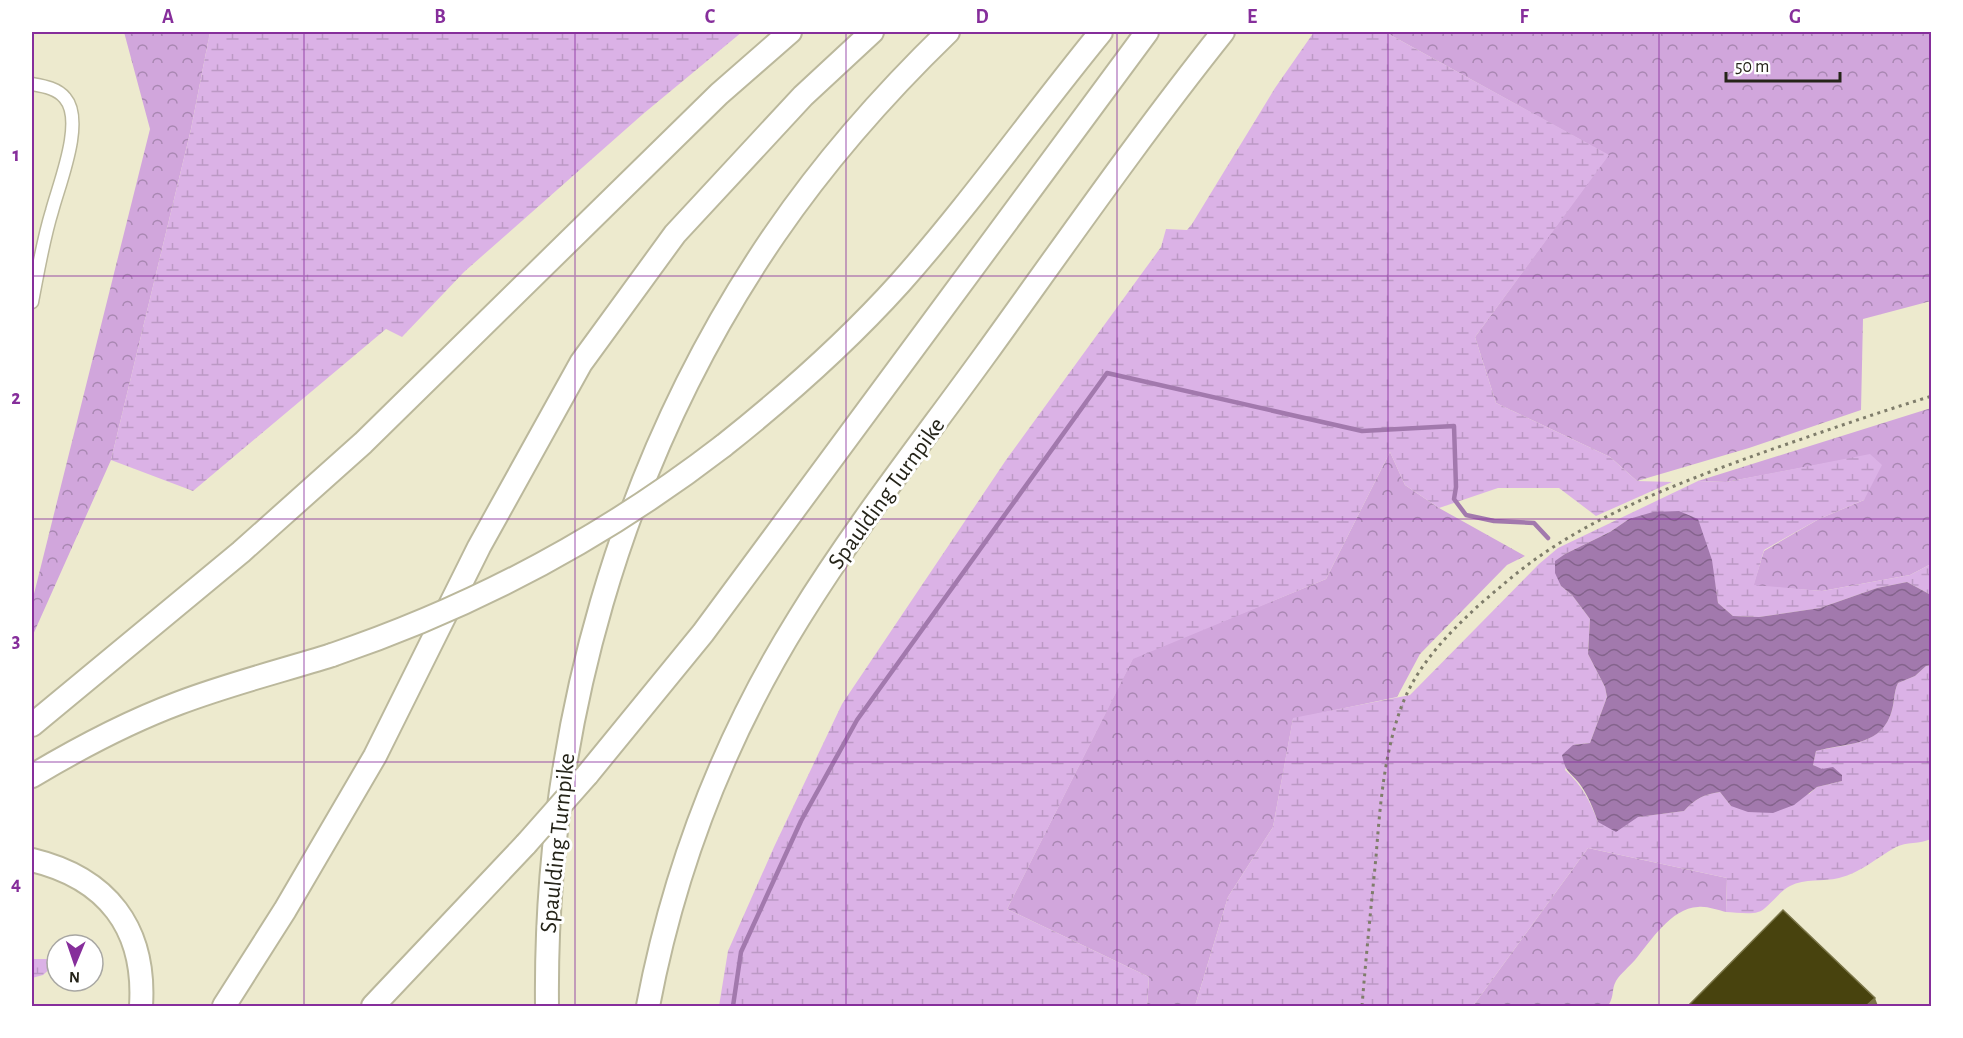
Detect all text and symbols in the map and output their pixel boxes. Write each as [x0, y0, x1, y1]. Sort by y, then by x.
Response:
text: A [162, 7, 174, 27]
text: B [434, 7, 446, 27]
text: C [705, 7, 716, 27]
text: D [975, 7, 989, 27]
text: E [1247, 7, 1257, 27]
text: F [1519, 7, 1529, 27]
text: G [1789, 7, 1801, 27]
scale bar [1726, 45, 1840, 83]
text: 50 m [1735, 58, 1769, 76]
text: 1 [12, 145, 20, 165]
text: 2 [11, 388, 21, 408]
street label: Spaulding Turnpike [824, 413, 950, 574]
text: 3 [12, 631, 20, 651]
street label: Spaulding Turnpike [537, 752, 579, 934]
text: 4 [11, 874, 21, 894]
north arrow [45, 933, 105, 993]
text: N [69, 969, 80, 985]

